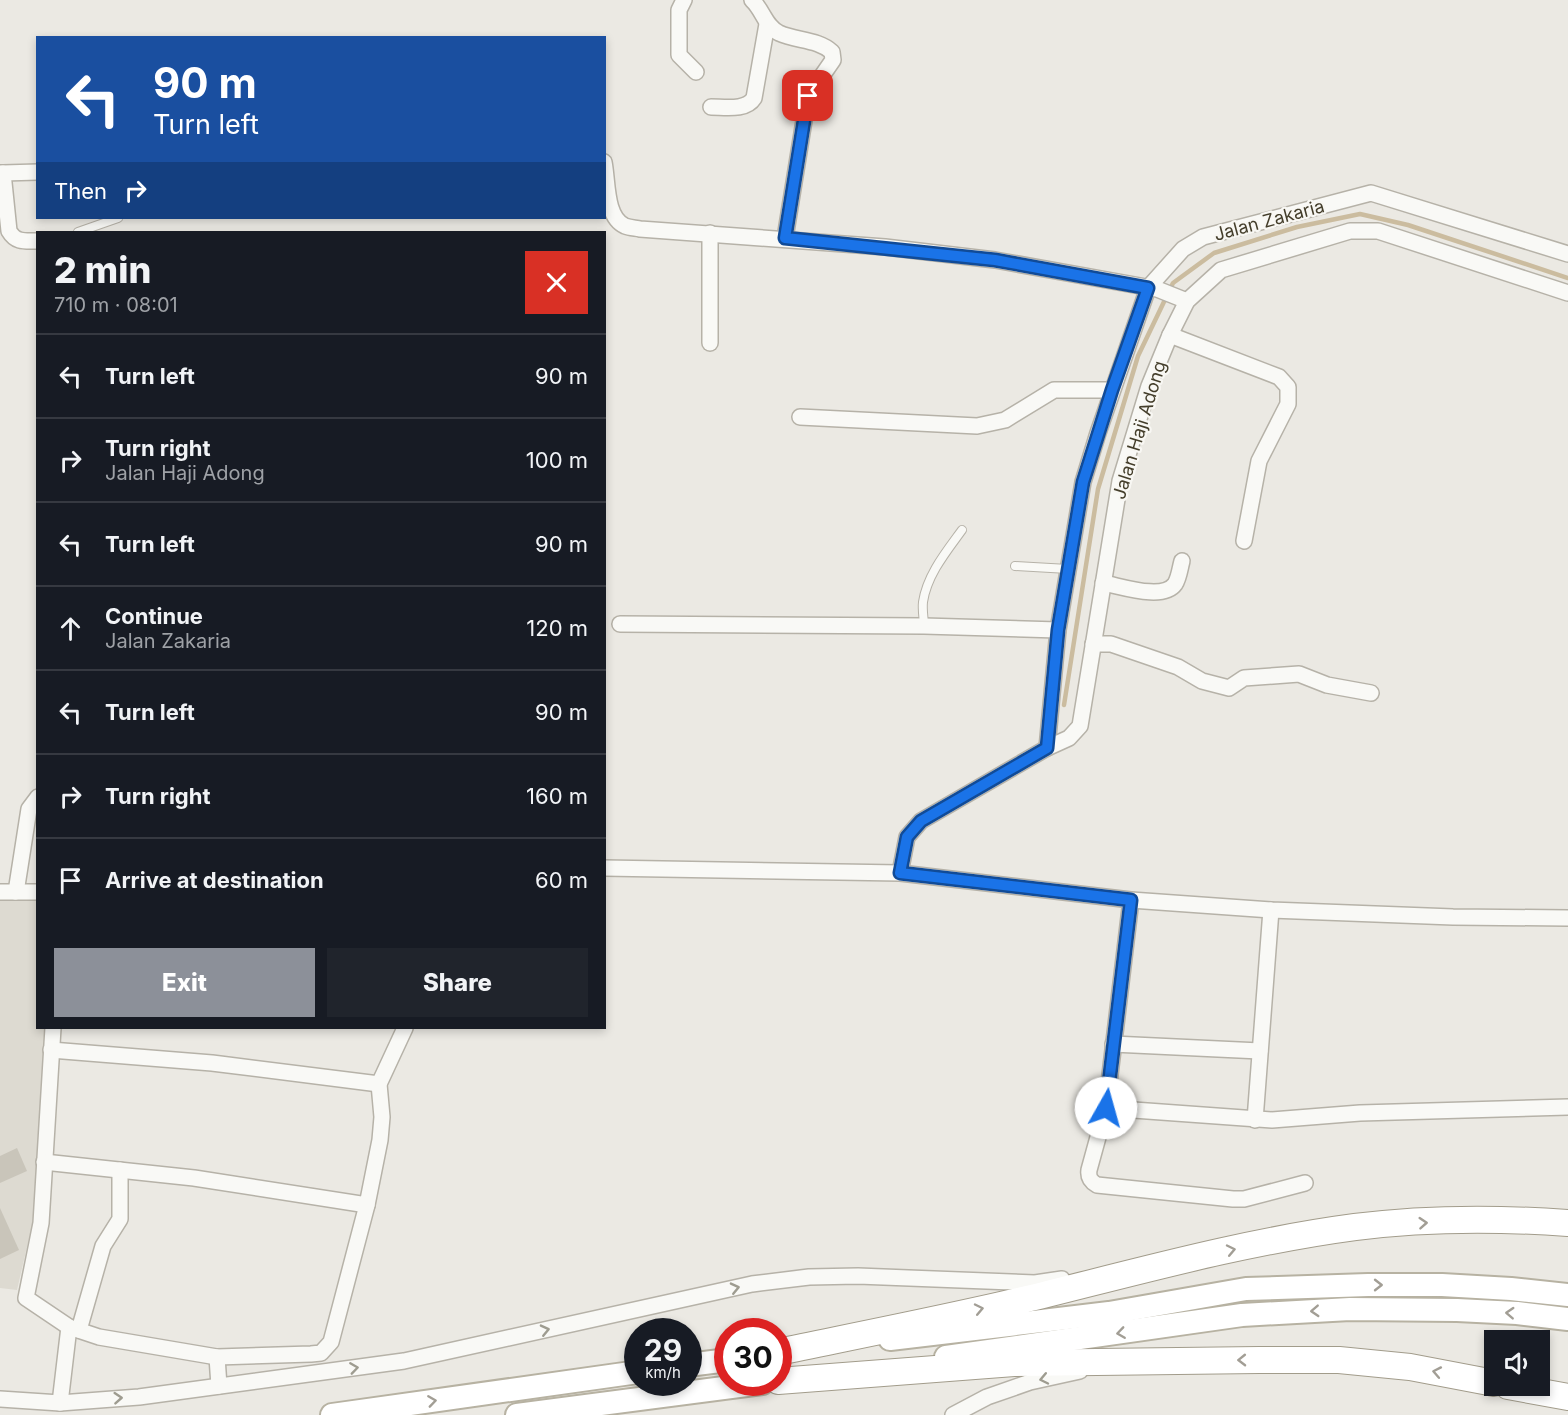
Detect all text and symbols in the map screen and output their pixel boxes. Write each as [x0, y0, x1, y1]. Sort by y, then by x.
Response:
text: 90 m [153, 57, 257, 108]
icon: left [54, 60, 132, 138]
pin [782, 70, 833, 121]
icon: arrive [791, 79, 824, 112]
text: Turn left [153, 108, 259, 141]
icon: right [119, 174, 152, 207]
text: Then [54, 178, 107, 204]
street label: Jalan Zakaria [1211, 195, 1327, 245]
text: 2 min [54, 248, 151, 292]
button: close [525, 251, 588, 314]
text: 710 m · 08:01 [54, 293, 178, 317]
street label: Jalan Haji Adong [1108, 358, 1170, 502]
icon: left [54, 360, 87, 393]
text: Turn left [105, 363, 195, 389]
text: 90 m [535, 363, 588, 389]
text: Turn right [105, 435, 211, 461]
icon: right [54, 444, 87, 477]
text: 100 m [526, 447, 588, 473]
text: Jalan Haji Adong [105, 461, 265, 485]
icon: left [54, 528, 87, 561]
text: Turn left [105, 531, 195, 557]
text: 90 m [535, 531, 588, 557]
text: Continue [105, 603, 203, 629]
icon: ahead [54, 612, 87, 645]
text: 120 m [526, 615, 588, 641]
text: Jalan Zakaria [105, 629, 231, 653]
icon: left [54, 696, 87, 729]
text: Turn left [105, 699, 195, 725]
text: 90 m [535, 699, 588, 725]
icon: right [54, 780, 87, 813]
text: Turn right [105, 783, 211, 809]
text: 160 m [526, 783, 588, 809]
icon: arrive [54, 864, 87, 897]
text: Arrive at destination [105, 867, 324, 893]
text: 60 m [535, 867, 588, 893]
button: Exit [54, 948, 315, 1017]
button: Share [327, 948, 588, 1017]
position arrow [1074, 1076, 1138, 1140]
one-way arrow [1419, 1216, 1428, 1229]
one-way arrow [1225, 1244, 1235, 1257]
one-way arrow [1374, 1279, 1383, 1291]
one-way arrow [730, 1282, 740, 1295]
one-way arrow [974, 1303, 984, 1316]
one-way arrow [1310, 1305, 1319, 1318]
one-way arrow [1505, 1306, 1514, 1319]
speed limit sign: 30 [714, 1318, 792, 1396]
one-way arrow [539, 1324, 549, 1337]
one-way arrow [1117, 1326, 1126, 1338]
map controls [1484, 1330, 1550, 1396]
button: sound [1484, 1330, 1550, 1396]
text: 29 [644, 1332, 682, 1368]
one-way arrow [1238, 1354, 1247, 1366]
one-way arrow [349, 1362, 358, 1374]
text: km/h [645, 1363, 681, 1382]
one-way arrow [1432, 1366, 1442, 1379]
one-way arrow [1039, 1372, 1049, 1385]
one-way arrow [114, 1392, 123, 1405]
one-way arrow [427, 1396, 437, 1408]

